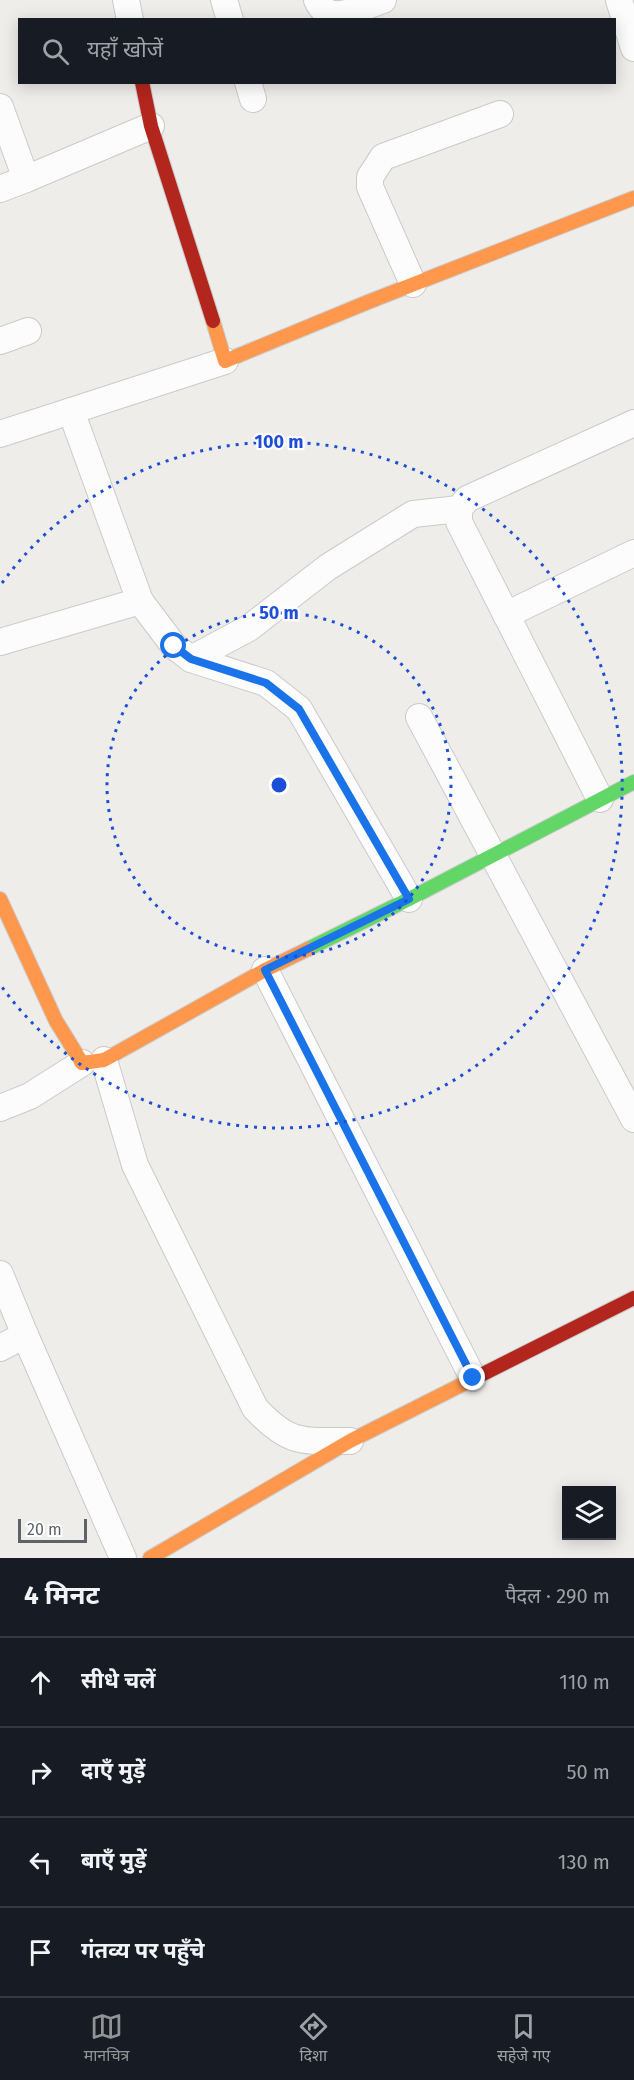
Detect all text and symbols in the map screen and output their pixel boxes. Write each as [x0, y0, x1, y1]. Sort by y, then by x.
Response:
search box [18, 18, 616, 84]
icon: search [39, 35, 72, 68]
text: यहाँ खोजें [87, 36, 163, 63]
text: 100 m [255, 431, 303, 453]
text: 50 m [259, 602, 299, 624]
route start [160, 632, 186, 658]
centre of rings [269, 775, 289, 795]
route end [459, 1364, 485, 1390]
map controls [562, 1486, 616, 1540]
button: layers [562, 1486, 616, 1540]
scale bar [18, 1516, 87, 1544]
text: 20 m [27, 1520, 62, 1539]
text: 4 मिनट [24, 1580, 99, 1611]
text: पैदल · 290 m [505, 1584, 610, 1608]
icon: ahead [24, 1666, 57, 1699]
text: सीधे चलें [81, 1667, 156, 1694]
text: 110 m [559, 1670, 610, 1694]
icon: right [24, 1756, 57, 1789]
text: दाएँ मुड़ें [81, 1757, 145, 1784]
text: 50 m [566, 1760, 610, 1784]
icon: left [24, 1846, 57, 1879]
text: बाएँ मुड़ें [81, 1847, 147, 1874]
text: 130 m [558, 1850, 610, 1874]
icon: arrive [24, 1936, 57, 1969]
text: गंतव्य पर पहुँचे [81, 1937, 205, 1964]
tab: मानचित्र [84, 2010, 129, 2068]
tab: दिशा [297, 2010, 330, 2068]
tab: सहेजे गए [497, 2010, 550, 2068]

